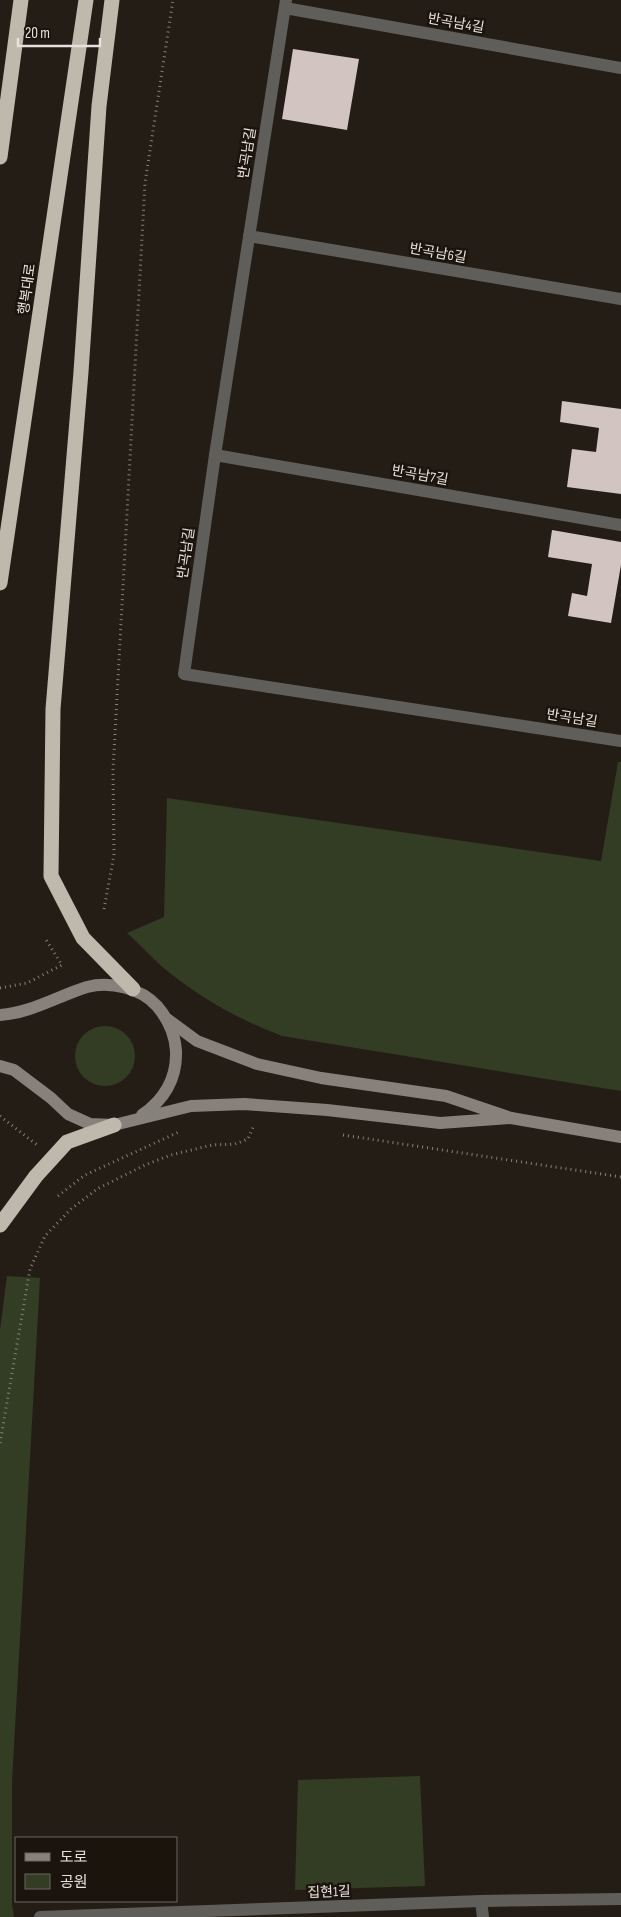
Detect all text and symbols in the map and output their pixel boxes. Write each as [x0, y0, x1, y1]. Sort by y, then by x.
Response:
street label: 반곡남4길 [426, 10, 486, 36]
scale bar [18, 15, 100, 47]
text: 20 m [25, 24, 50, 43]
street label: 반곡남길 [235, 126, 259, 180]
street label: 반곡남6길 [408, 240, 468, 266]
street label: 행복대로 [15, 262, 39, 316]
street label: 반곡남7길 [390, 462, 450, 488]
street label: 반곡남길 [174, 526, 198, 580]
street label: 반곡남길 [545, 706, 599, 730]
legend [15, 1837, 178, 1902]
text: 도로 [60, 1848, 88, 1867]
text: 공원 [60, 1873, 88, 1892]
street label: 집현1길 [307, 1883, 351, 1901]

